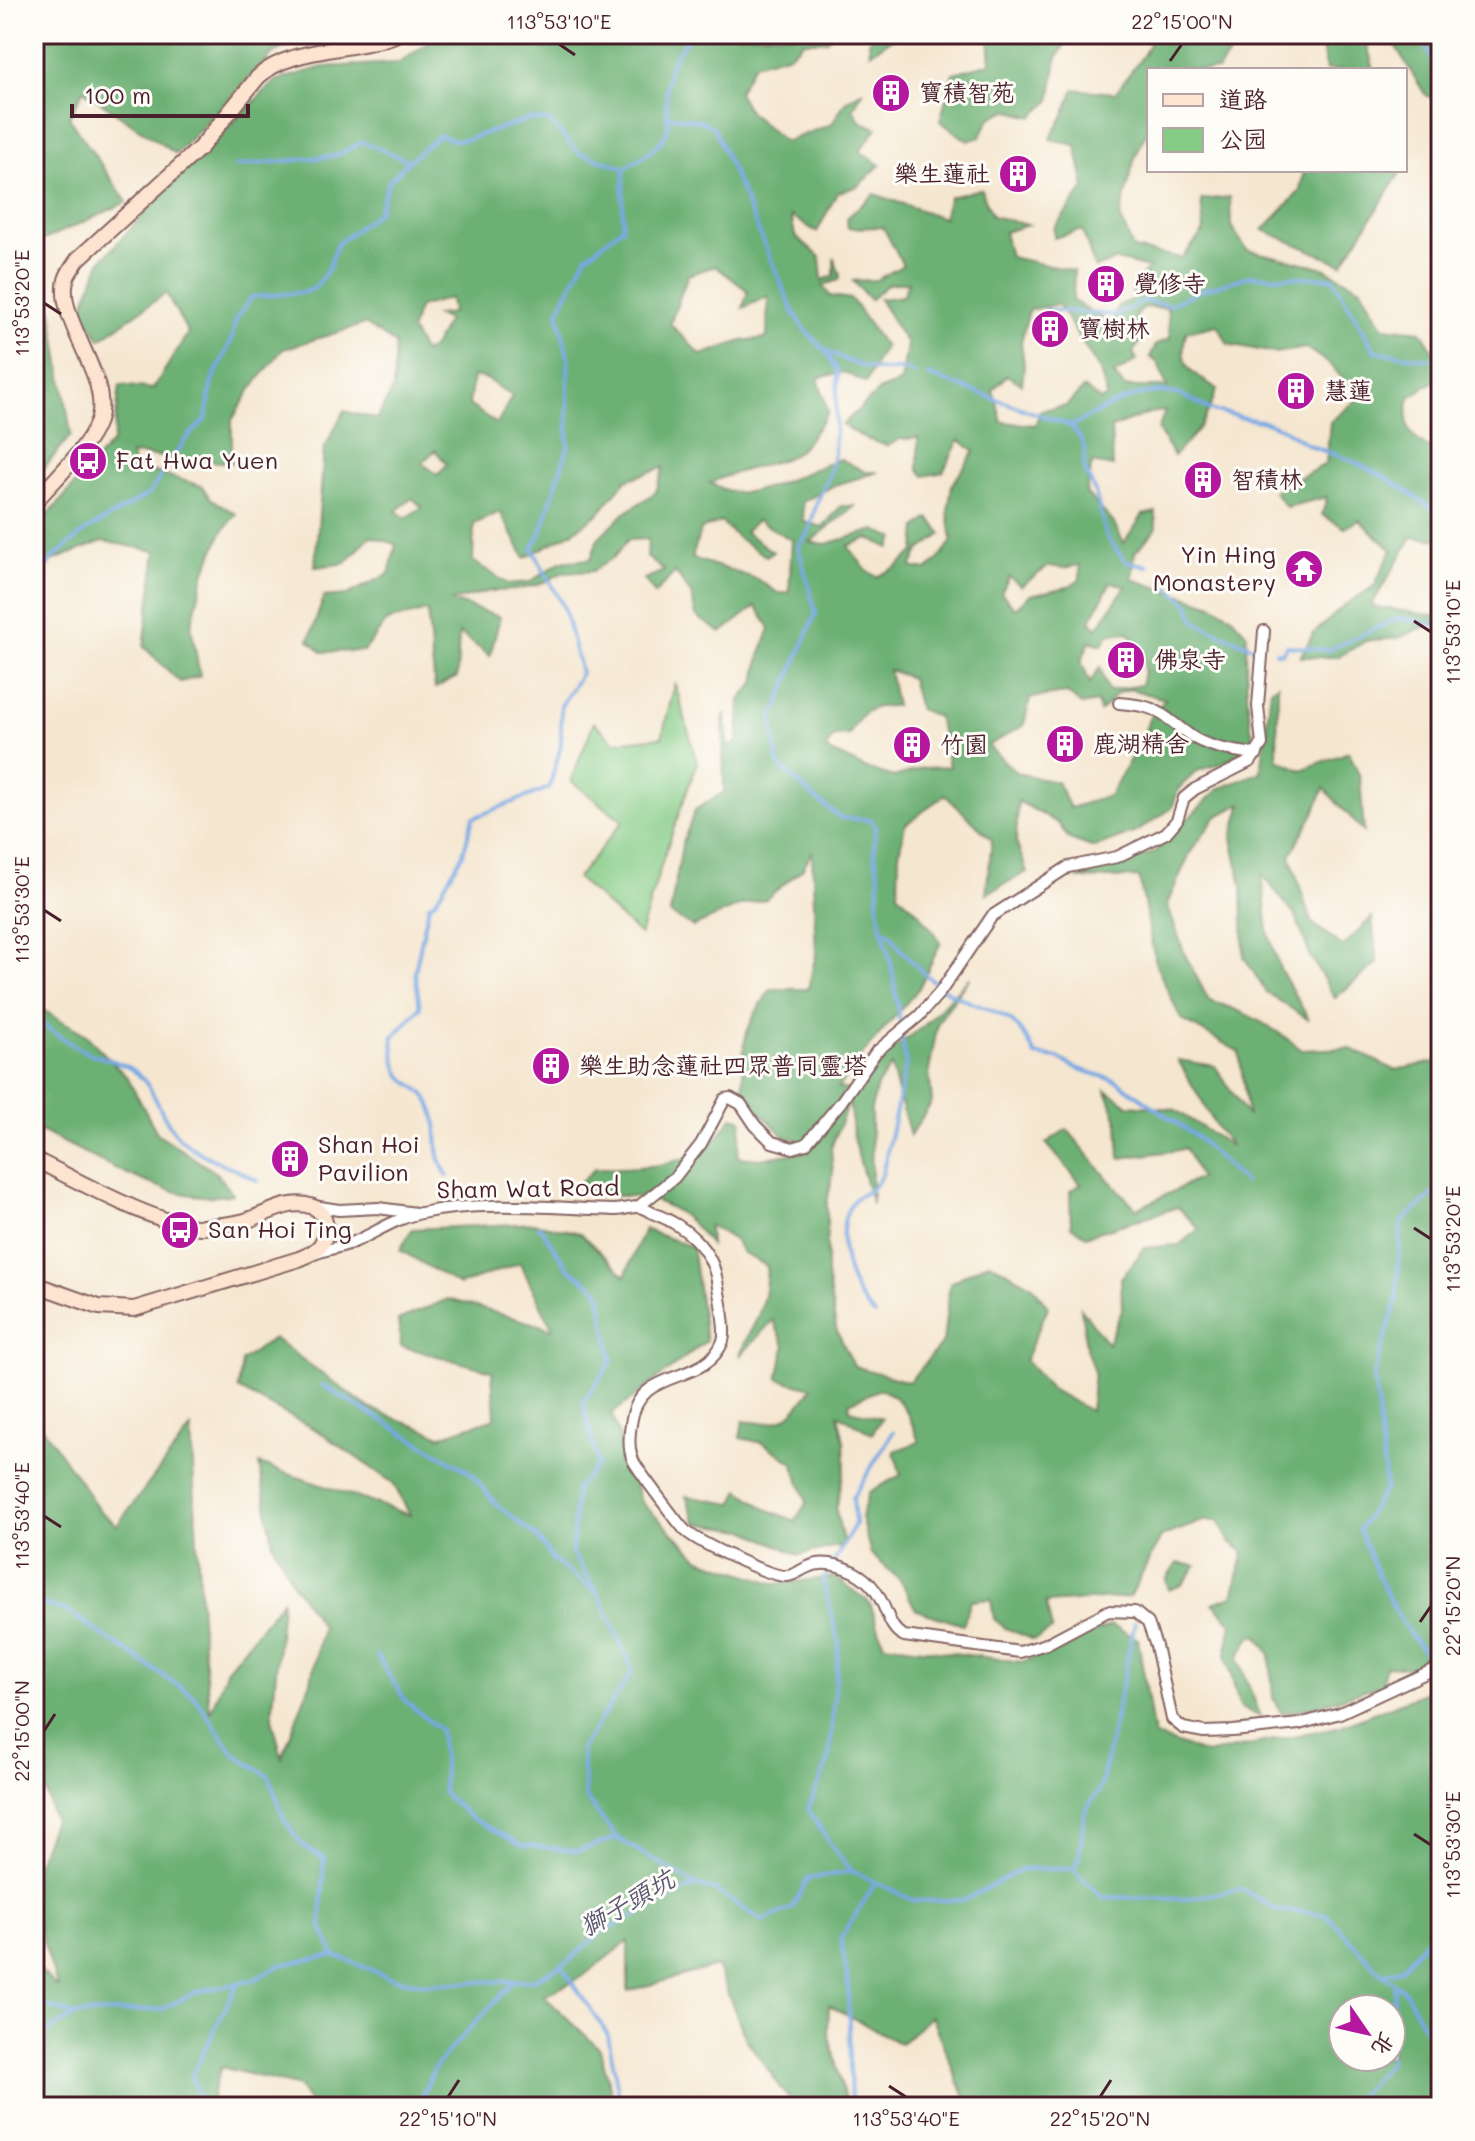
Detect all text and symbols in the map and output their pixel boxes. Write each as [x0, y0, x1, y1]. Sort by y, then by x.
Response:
text: 113°53'10"E [507, 8, 611, 34]
text: 22°15'00"N [1131, 8, 1233, 34]
scale bar [72, 68, 248, 118]
legend [1147, 68, 1407, 172]
building icon: 寶積智苑 [870, 72, 912, 114]
place label: 寶積智苑 [919, 76, 1015, 107]
text: 100 m [84, 79, 151, 110]
text: 道路 [1219, 83, 1267, 114]
text: 公园 [1219, 123, 1267, 154]
building icon: 樂生蓮社 [997, 153, 1039, 195]
place label: 樂生蓮社 [894, 157, 990, 188]
text: 113°53'20"E [8, 249, 34, 357]
building icon: 覺修寺 [1085, 263, 1127, 305]
place label: 覺修寺 [1134, 267, 1206, 298]
building icon: 寶樹林 [1029, 308, 1071, 350]
place label: 寶樹林 [1078, 312, 1150, 343]
building icon: 慧蓮 [1275, 370, 1317, 412]
place label: 慧蓮 [1324, 374, 1372, 405]
bus stop icon: Fat Hwa Yuen [67, 440, 109, 482]
place label: Fat Hwa Yuen [116, 444, 278, 475]
building icon: 智積林 [1182, 459, 1224, 501]
place label: 智積林 [1231, 463, 1303, 494]
place label: Yin Hing Monastery [1153, 538, 1276, 597]
temple icon: Yin Hing Monastery [1283, 548, 1325, 590]
text: 113°53'10"E [1439, 580, 1465, 684]
building icon: 佛泉寺 [1105, 639, 1147, 681]
place label: 佛泉寺 [1154, 643, 1226, 674]
building icon: 鹿湖精舍 [1044, 723, 1086, 765]
building icon: 竹園 [891, 724, 933, 766]
place label: 鹿湖精舍 [1093, 727, 1189, 758]
place label: 竹園 [940, 728, 988, 759]
text: 113°53'30"E [8, 856, 34, 964]
building icon: 樂生助念蓮社四眾普同靈塔 [530, 1045, 572, 1087]
place label: 樂生助念蓮社四眾普同靈塔 [579, 1049, 867, 1080]
place label: Shan Hoi Pavilion [318, 1128, 420, 1187]
building icon: Shan Hoi Pavilion [269, 1138, 311, 1180]
street label: Sham Wat Road [436, 1170, 620, 1205]
text: 113°53'20"E [1439, 1185, 1465, 1293]
bus stop icon: San Hoi Ting [159, 1209, 201, 1251]
place label: San Hoi Ting [208, 1213, 352, 1244]
text: 113°53'40"E [8, 1462, 34, 1570]
text: 22°15'20"N [1439, 1556, 1465, 1656]
text: 22°15'00"N [8, 1680, 34, 1782]
text: 113°53'30"E [1439, 1791, 1465, 1899]
water label: 獅子頭坑 [573, 1860, 683, 1943]
north arrow [1327, 1993, 1407, 2073]
text: 北 [1366, 2027, 1402, 2062]
text: 22°15'10"N [399, 2105, 497, 2131]
text: 113°53'40"E [852, 2105, 960, 2131]
text: 22°15'20"N [1050, 2105, 1150, 2131]

